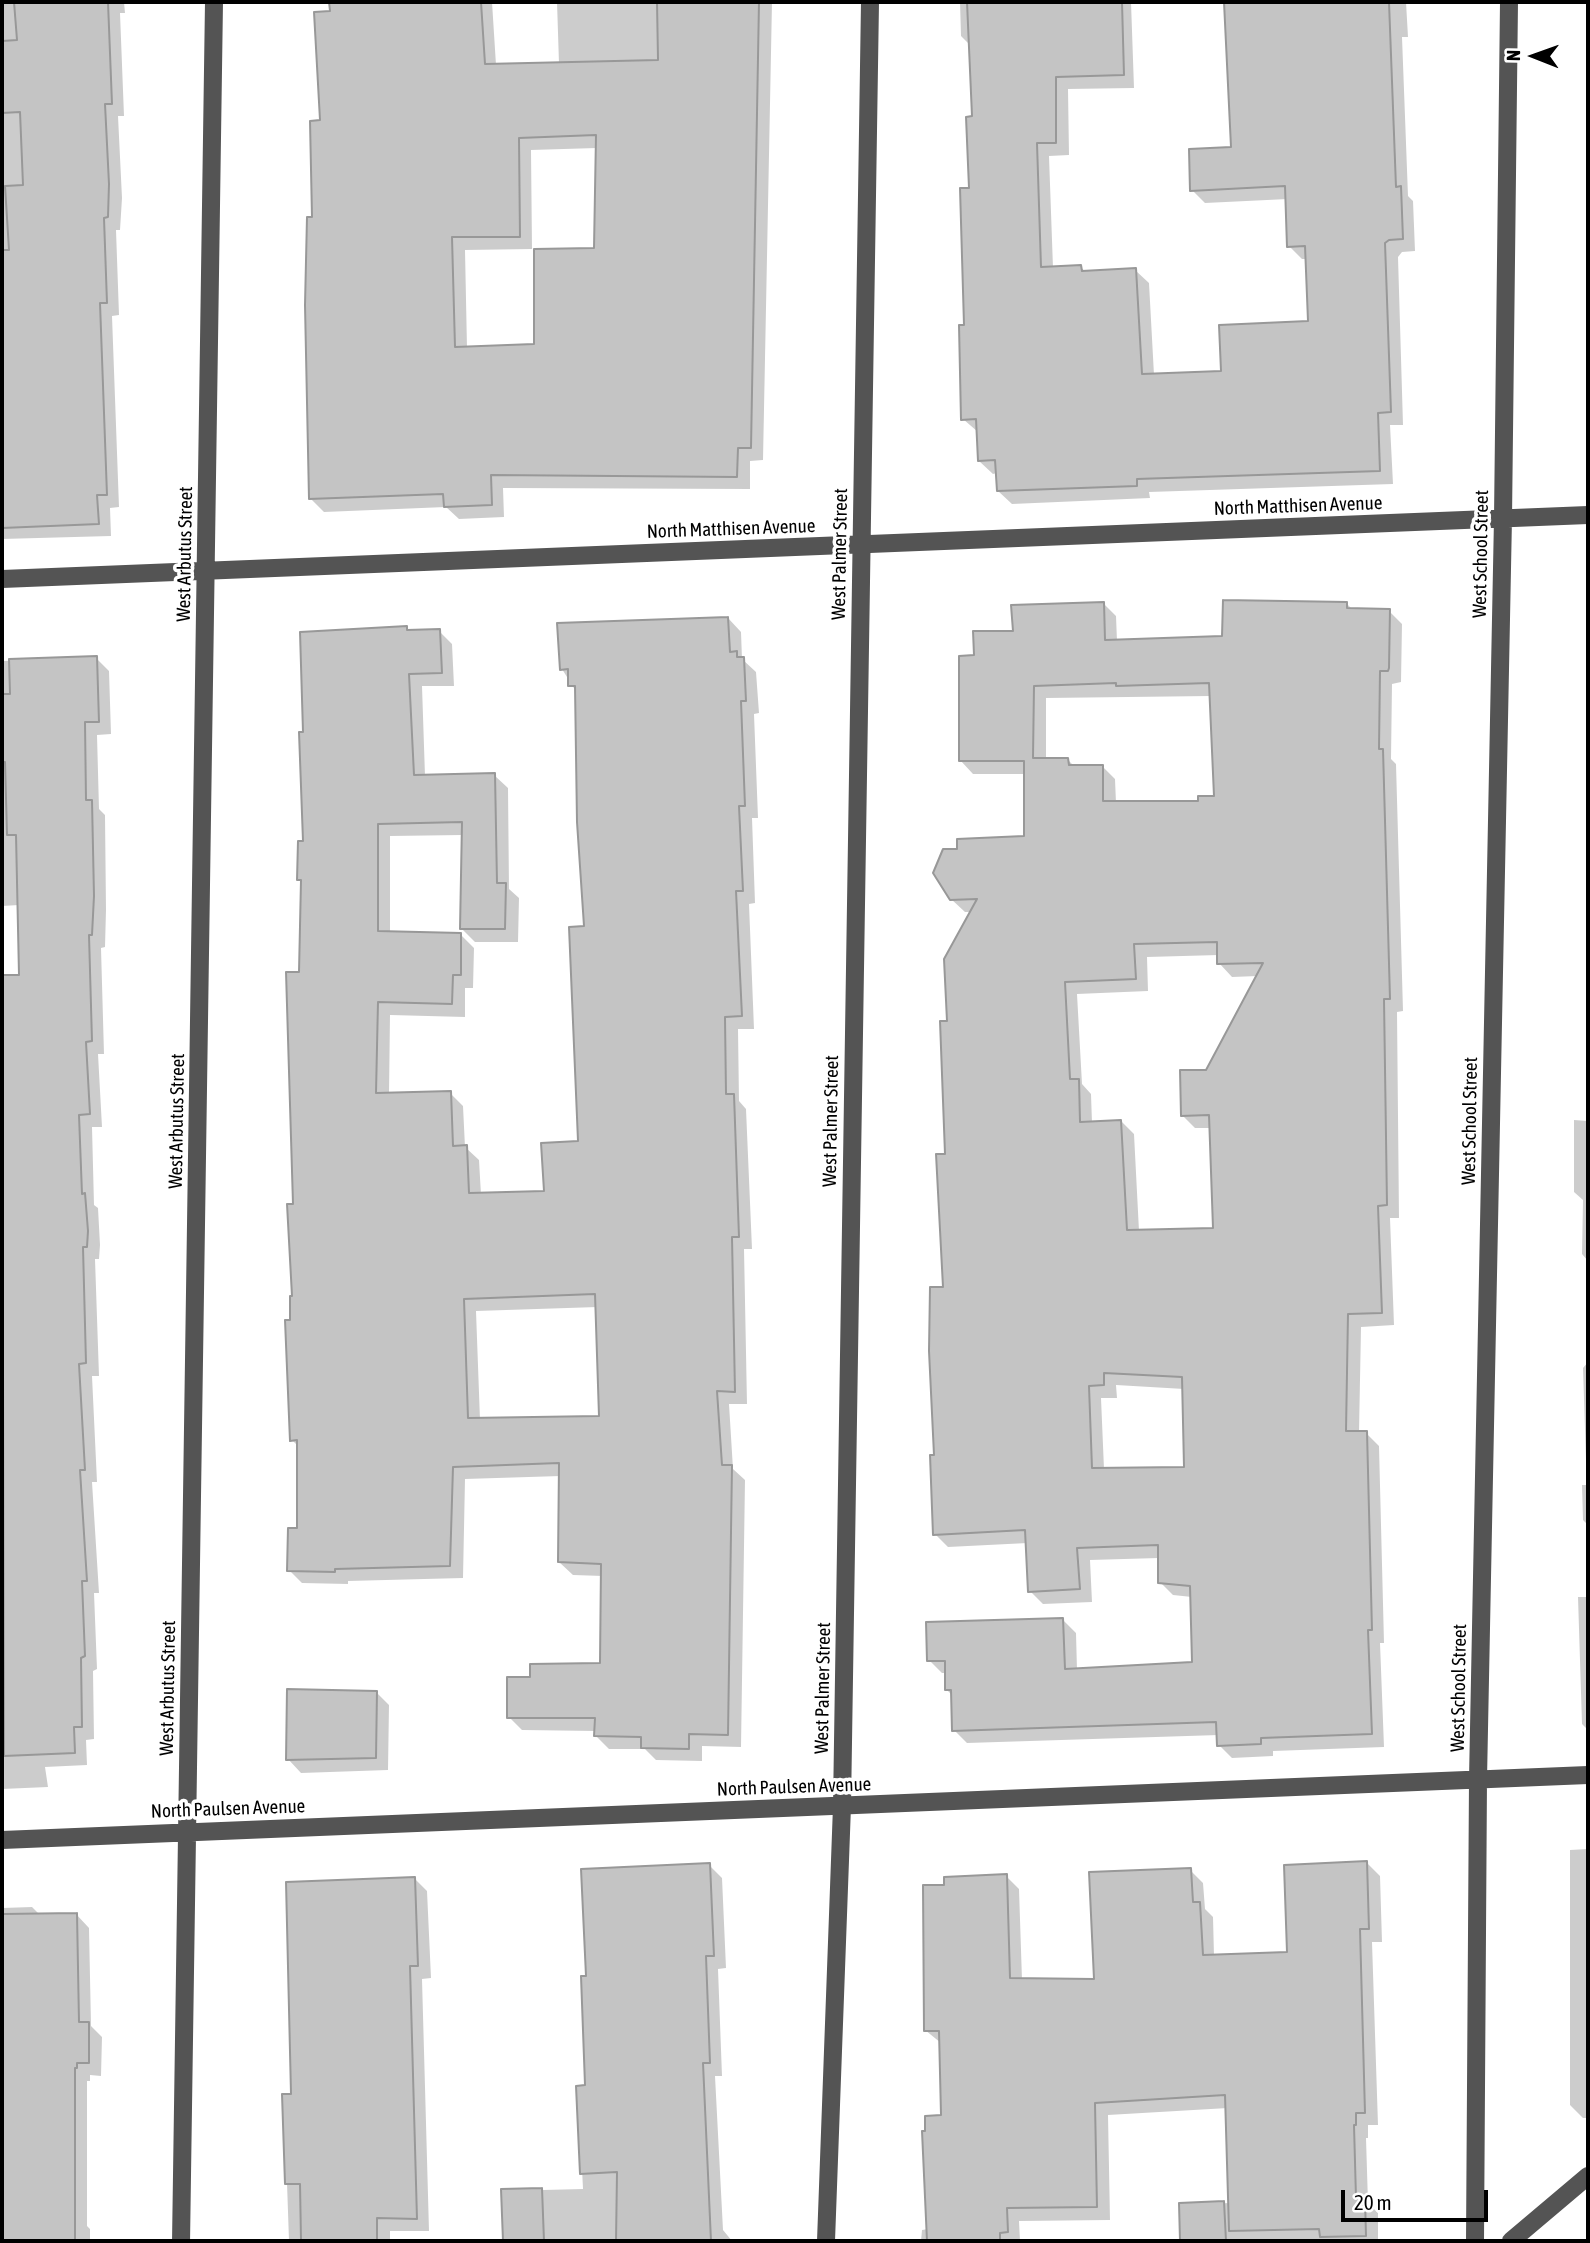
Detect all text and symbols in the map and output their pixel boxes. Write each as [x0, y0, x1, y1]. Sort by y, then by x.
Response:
north arrow [1499, 21, 1569, 91]
text: N [1502, 50, 1524, 61]
street label: West Arbutus Street [172, 486, 198, 622]
street label: West Palmer Street [827, 488, 853, 620]
street label: West School Street [1468, 490, 1494, 618]
street label: North Matthisen Avenue [1213, 492, 1383, 520]
street label: North Matthisen Avenue [646, 515, 816, 543]
street label: West Arbutus Street [164, 1053, 190, 1189]
street label: West Palmer Street [818, 1055, 844, 1187]
street label: West School Street [1457, 1057, 1483, 1185]
street label: West Arbutus Street [155, 1620, 181, 1756]
street label: West Palmer Street [810, 1622, 836, 1754]
street label: West School Street [1446, 1624, 1472, 1752]
street label: North Paulsen Avenue [716, 1773, 872, 1801]
street label: North Paulsen Avenue [150, 1795, 306, 1823]
scale bar [1345, 2176, 1492, 2220]
text: 20 m [1354, 2190, 1392, 2214]

